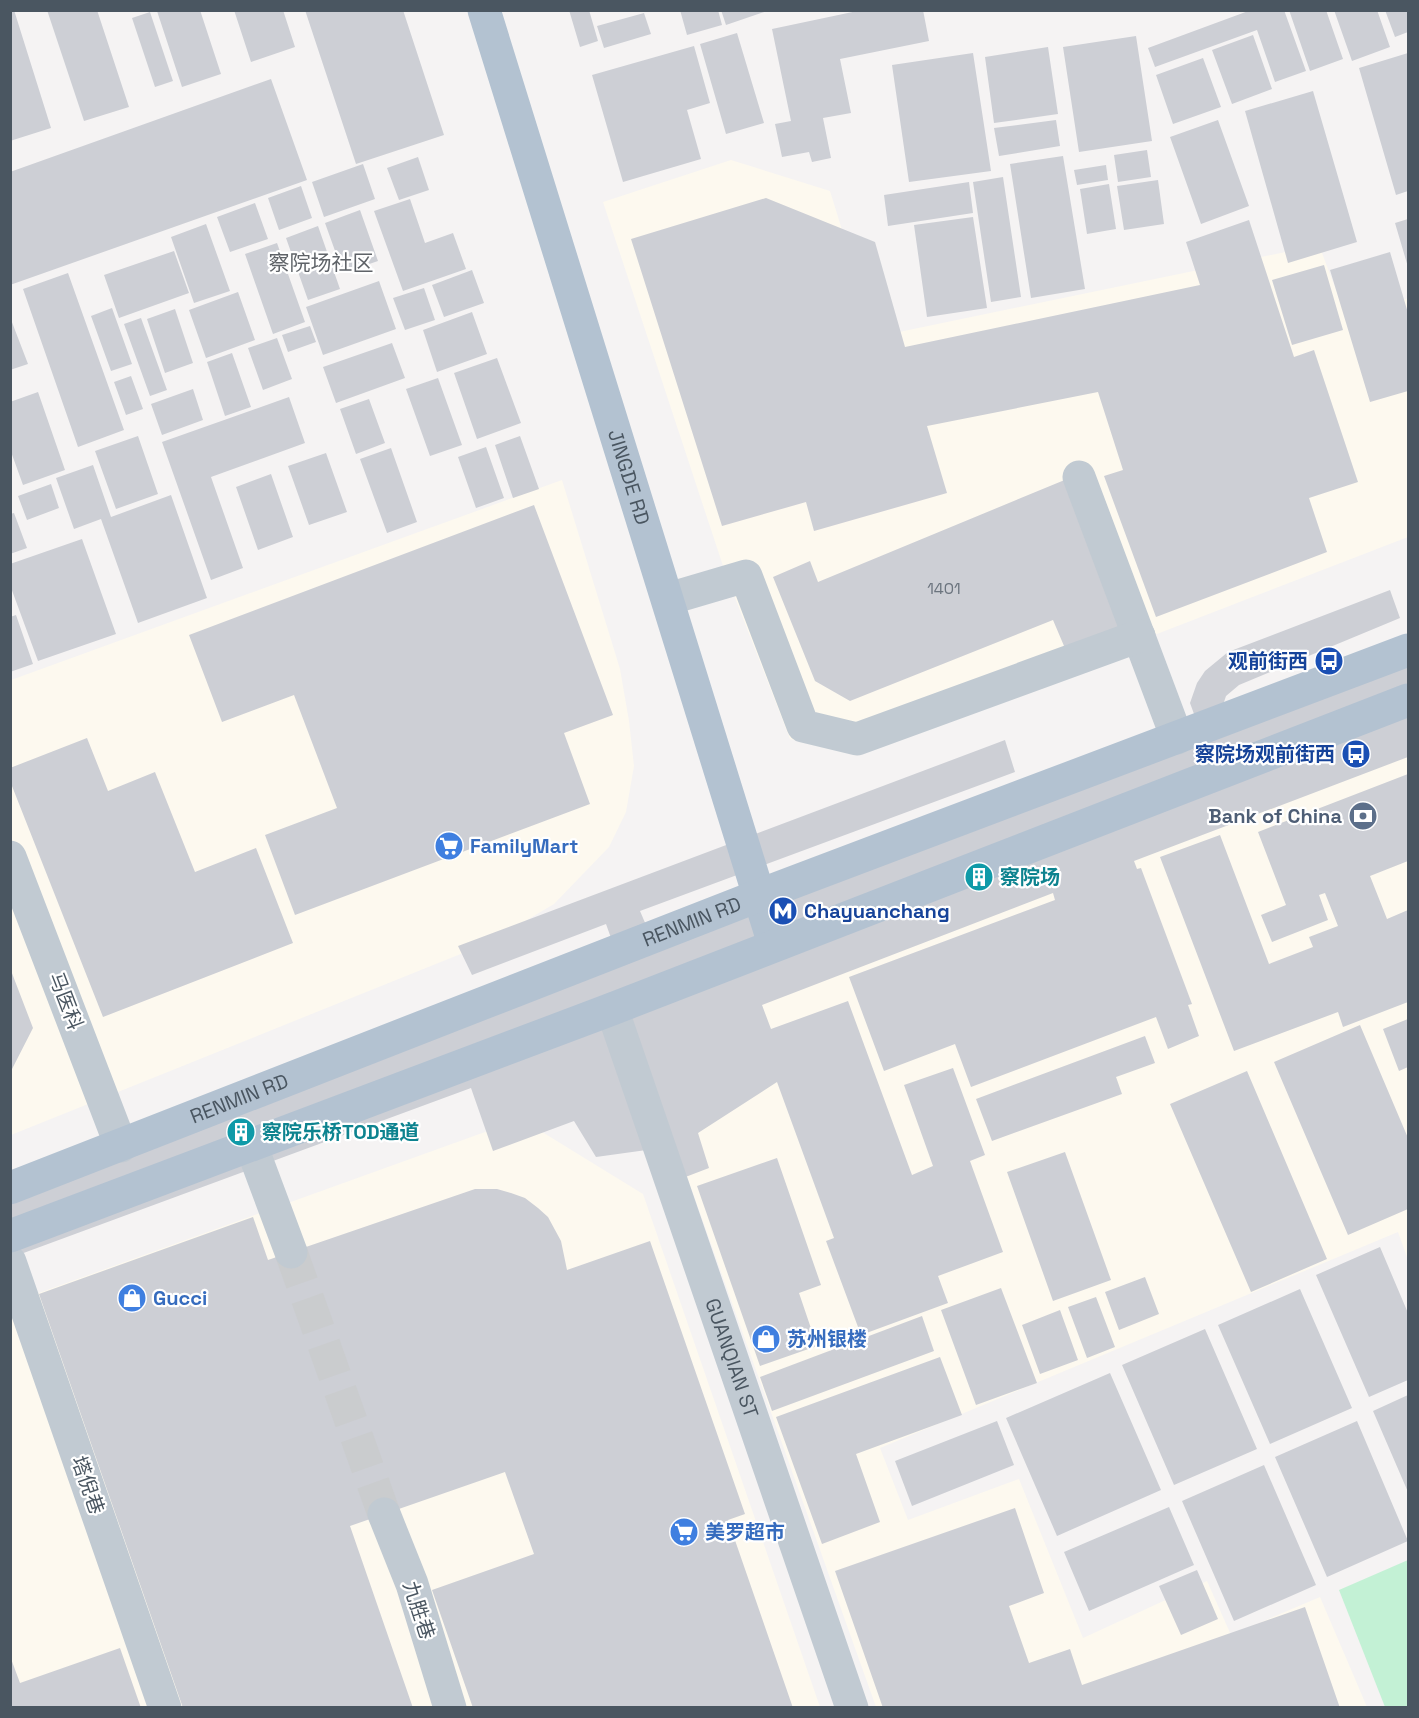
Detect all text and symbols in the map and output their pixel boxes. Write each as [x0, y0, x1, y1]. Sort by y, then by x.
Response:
district label: 察院场社区 [269, 249, 374, 276]
street label: JINGDE RD [602, 426, 656, 528]
house number: 1401 [927, 578, 961, 599]
bus stop icon: 观前街西 [1313, 645, 1345, 677]
place label: 观前街西 [1228, 648, 1308, 674]
bus stop icon: 察院场观前街西 [1340, 738, 1372, 770]
place label: 察院场观前街西 [1195, 741, 1335, 767]
bank icon: Bank of China [1347, 800, 1379, 832]
place label: Bank of China [1208, 803, 1342, 829]
supermarket icon: FamilyMart [433, 830, 465, 862]
place label: FamilyMart [470, 833, 578, 859]
building icon: 察院场 [963, 861, 995, 893]
place label: 察院场 [1000, 864, 1060, 890]
street label: RENMIN RD [639, 891, 745, 953]
metro station icon: Chayuanchang [767, 895, 799, 927]
place label: Chayuanchang [804, 898, 950, 924]
street label: 马医科 [43, 968, 89, 1034]
street label: RENMIN RD [186, 1068, 292, 1129]
building icon: 察院乐桥TOD通道 [225, 1116, 257, 1148]
place label: 察院乐桥TOD通道 [262, 1119, 420, 1145]
shop icon: Gucci [116, 1282, 148, 1314]
place label: Gucci [153, 1285, 207, 1311]
street label: GUANQIAN ST [699, 1295, 764, 1422]
shop icon: 苏州银楼 [750, 1323, 782, 1355]
place label: 苏州银楼 [787, 1326, 867, 1352]
street label: 塔倪巷 [66, 1452, 110, 1518]
supermarket icon: 美罗超市 [668, 1516, 700, 1548]
place label: 美罗超市 [705, 1519, 785, 1545]
street label: 九胜巷 [397, 1577, 441, 1643]

